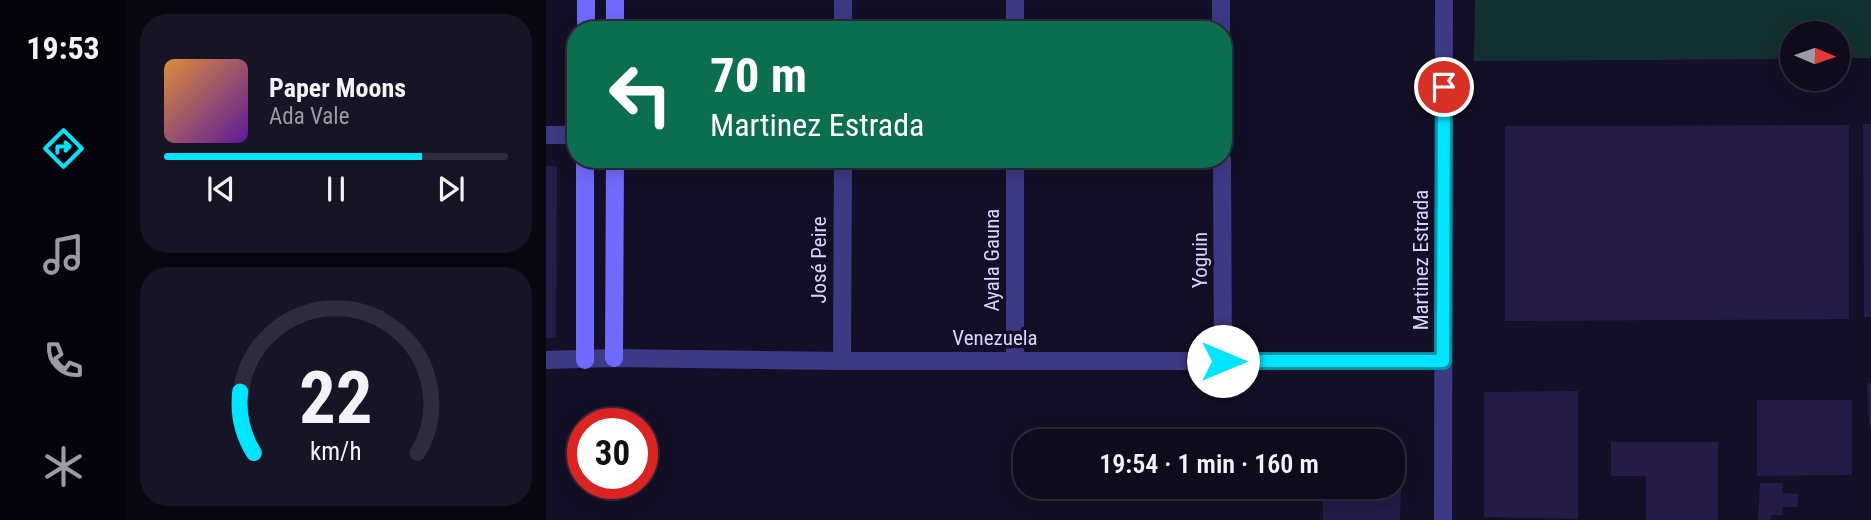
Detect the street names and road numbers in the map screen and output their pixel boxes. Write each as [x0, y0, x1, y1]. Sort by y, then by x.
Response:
street label: Martinez Estrada [1409, 190, 1433, 330]
street label: Ayala Gauna [980, 209, 1004, 311]
street label: José Peire [807, 216, 831, 304]
street label: Yoguin [1188, 232, 1212, 288]
street label: Venezuela [952, 326, 1038, 350]

